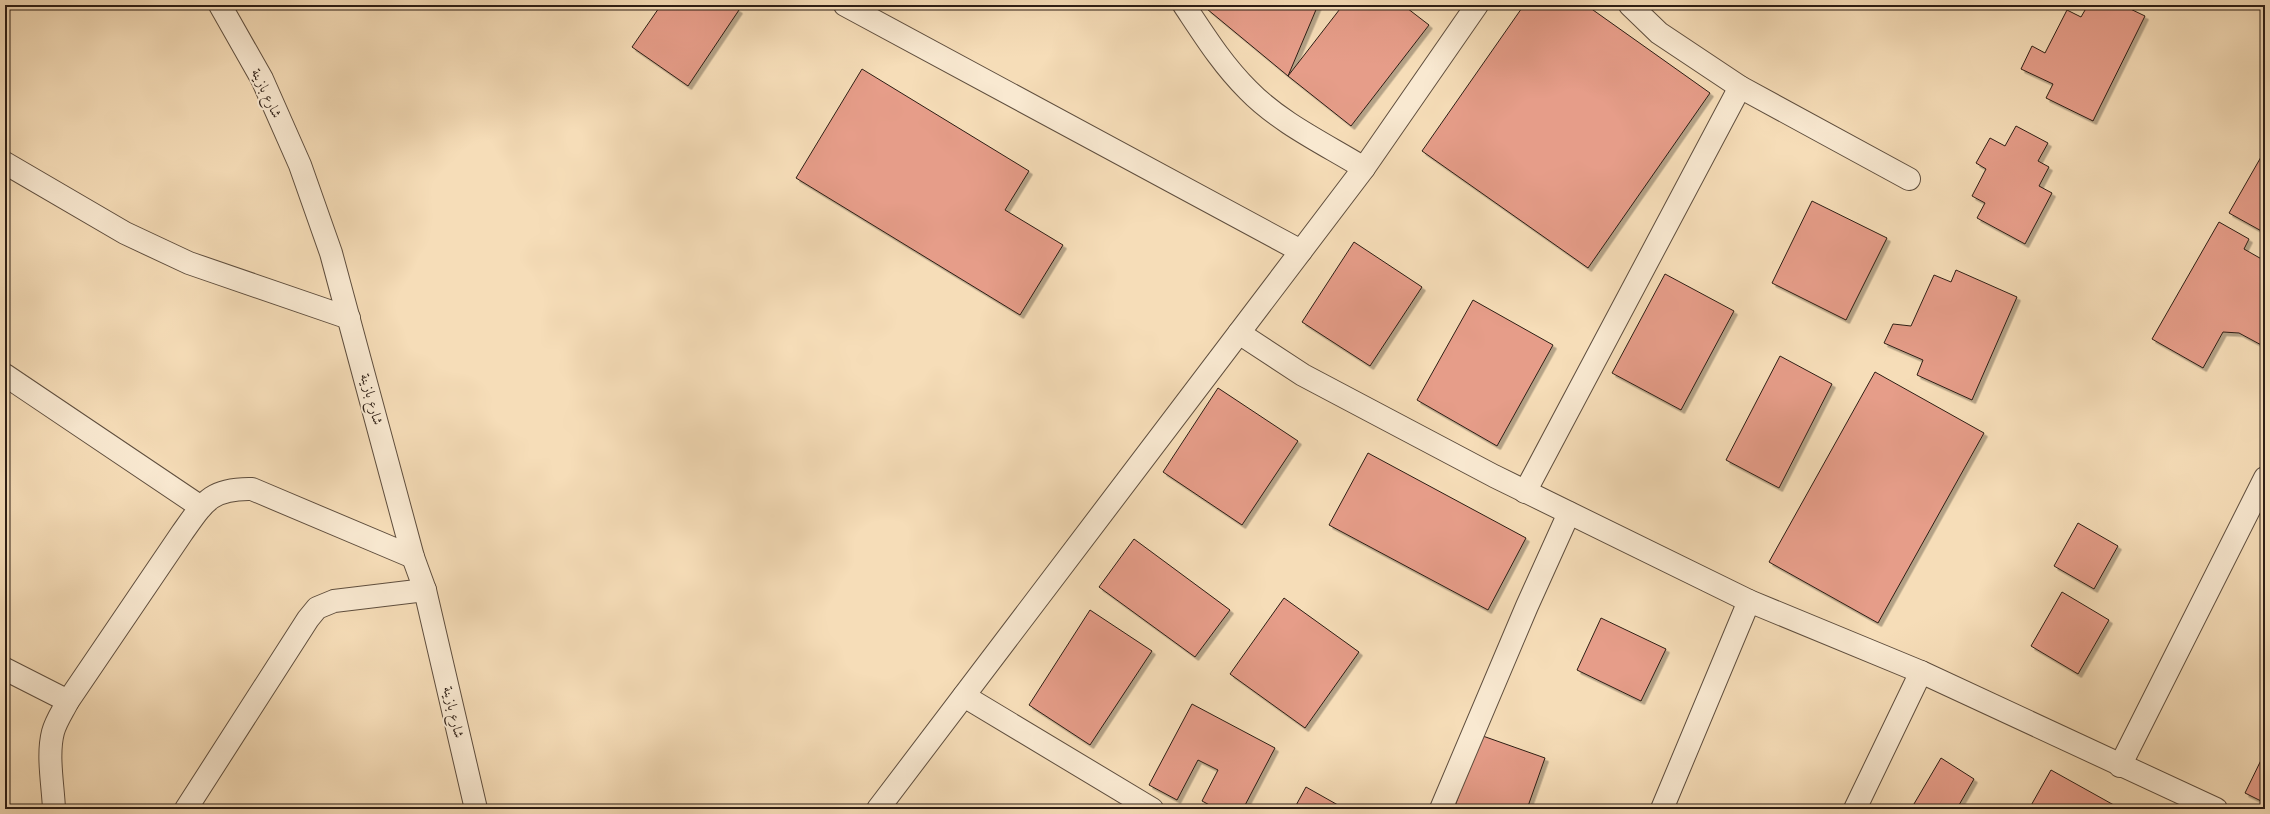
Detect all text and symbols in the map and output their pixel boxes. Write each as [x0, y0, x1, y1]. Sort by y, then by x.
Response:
street label: شارع بازينة [245, 67, 284, 122]
street label: شارع بازينة [354, 372, 385, 428]
street label: شارع بازينة [436, 685, 466, 740]

